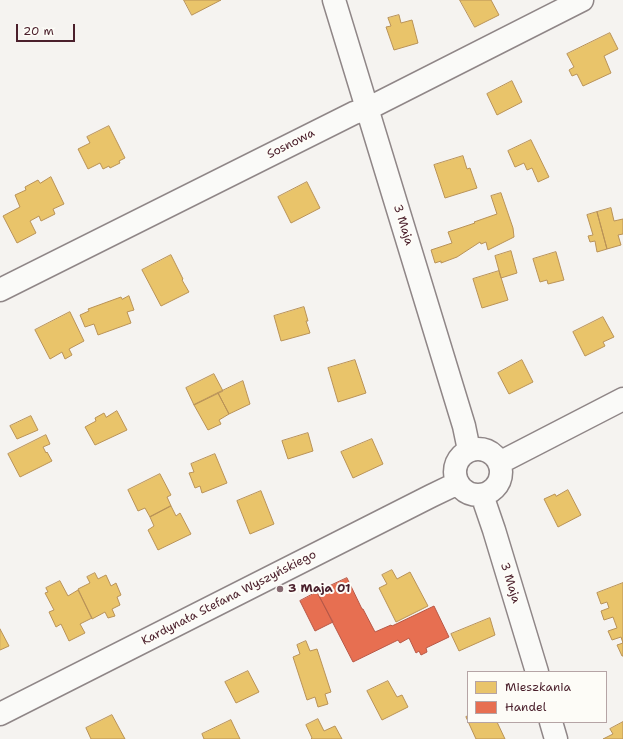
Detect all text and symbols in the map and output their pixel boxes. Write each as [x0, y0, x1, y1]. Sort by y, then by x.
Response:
scale bar [18, 16, 77, 42]
text: 20 m [23, 23, 54, 39]
street label: Sosnowa [265, 126, 317, 162]
street label: 3 Maja [390, 203, 416, 247]
street label: Kardynała Stefana Wyszyńskiego [139, 547, 319, 649]
street label: 3 Maja [497, 561, 523, 605]
place label: 3 Maja 01 [288, 582, 350, 596]
marker: 3 Maja 01 [275, 584, 285, 594]
legend [467, 671, 607, 723]
text: Mieszkania [505, 679, 571, 695]
text: Handel [505, 699, 546, 715]

